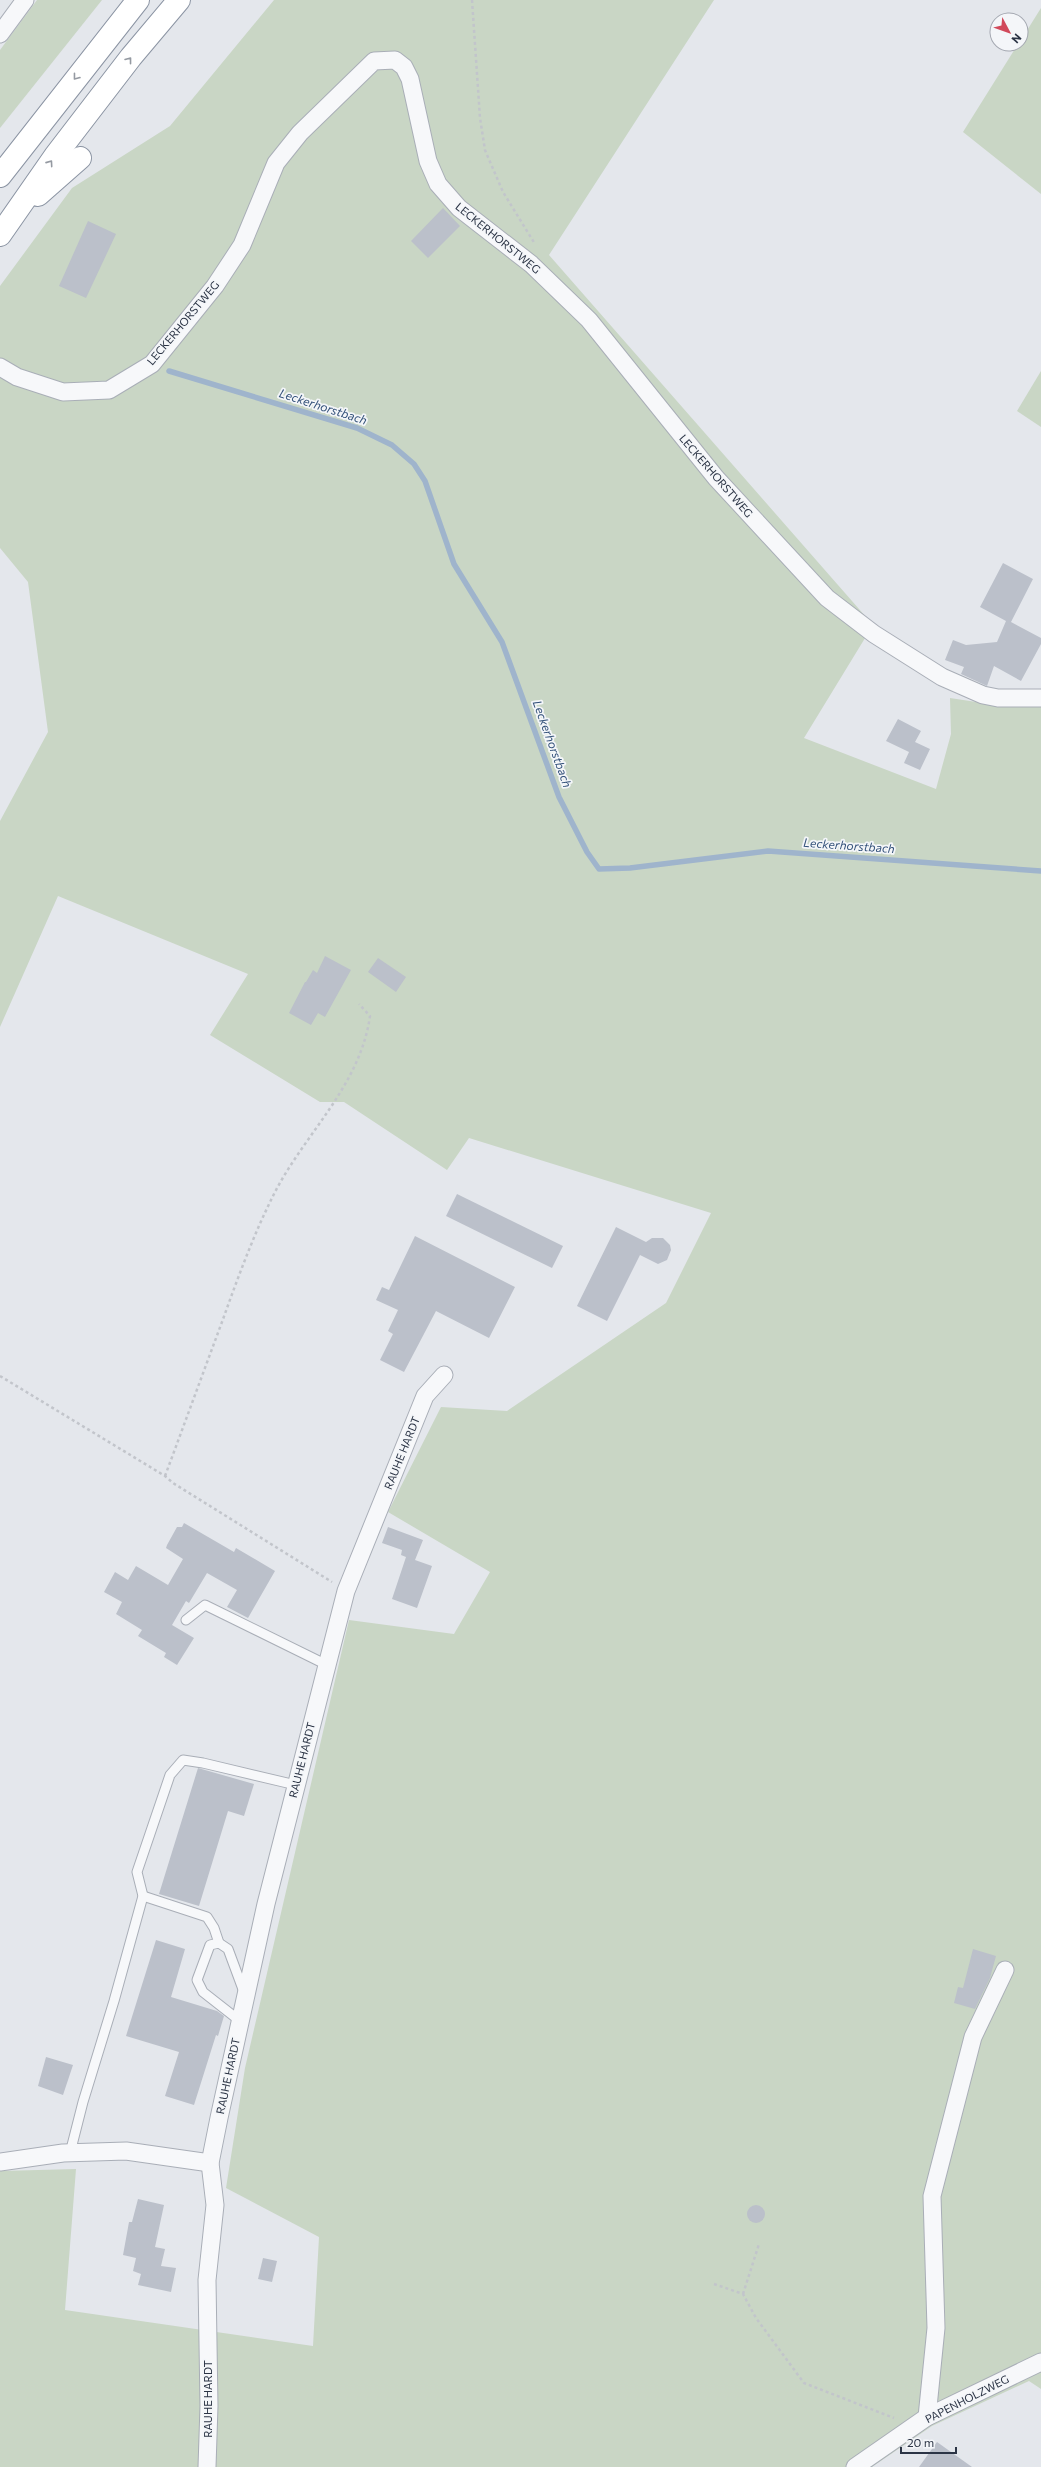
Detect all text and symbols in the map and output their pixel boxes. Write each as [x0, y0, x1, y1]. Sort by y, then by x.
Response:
north arrow [989, 12, 1029, 52]
text: N [1009, 32, 1025, 46]
one-way arrow [124, 58, 131, 65]
one-way arrow [74, 72, 81, 79]
one-way arrow [45, 161, 52, 168]
street label: LECKERHORSTWEG [453, 199, 543, 276]
street label: LECKERHORSTWEG [144, 278, 221, 367]
water label: Leckerhorstbach [278, 385, 369, 427]
street label: LECKERHORSTWEG [677, 432, 756, 520]
water label: Leckerhorstbach [531, 698, 575, 789]
water label: Leckerhorstbach [803, 835, 895, 855]
street label: RAUHE HARDT [381, 1414, 422, 1491]
street label: RAUHE HARDT [286, 1721, 317, 1799]
street label: RAUHE HARDT [213, 2037, 242, 2115]
street label: RAUHE HARDT [201, 2360, 214, 2438]
street label: PAPENHOLZWEG [923, 2372, 1011, 2425]
scale bar [901, 2429, 956, 2455]
text: 20 m [907, 2435, 934, 2449]

